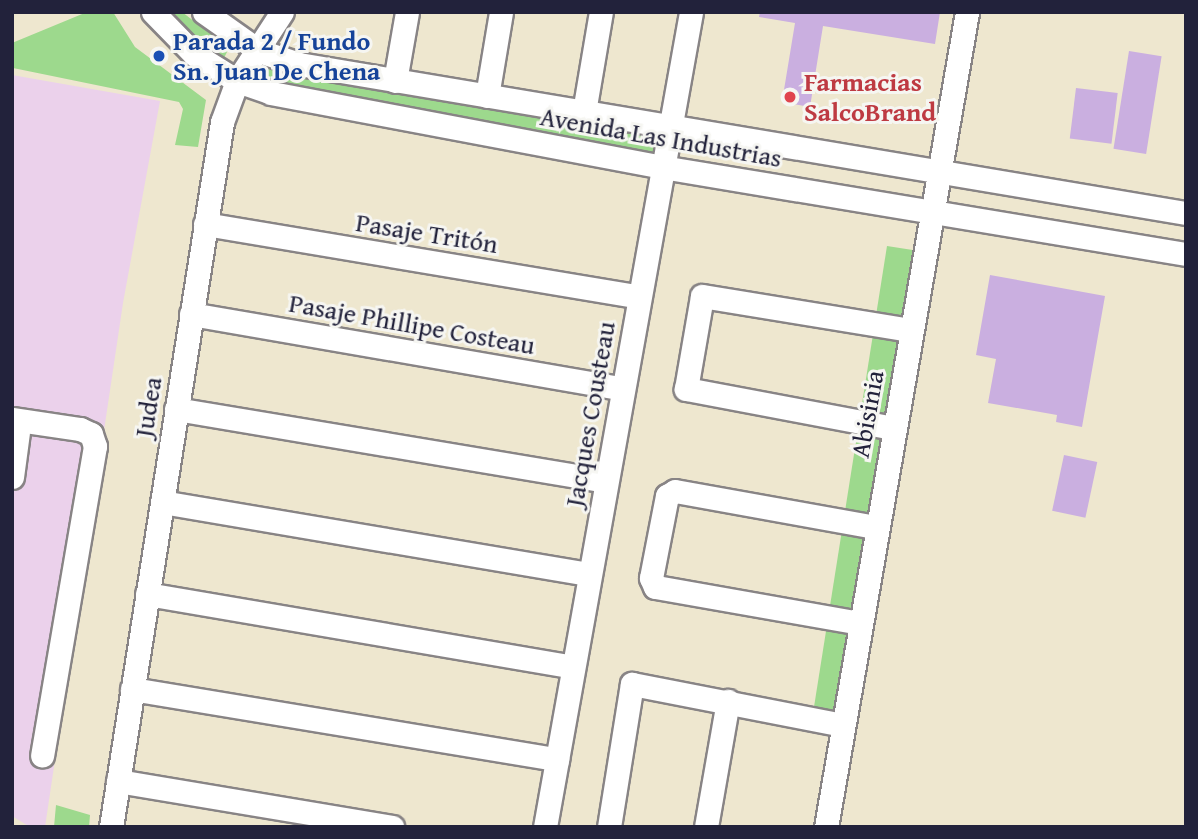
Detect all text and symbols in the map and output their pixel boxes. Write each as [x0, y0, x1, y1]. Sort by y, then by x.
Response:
place label: Parada 2 / Fundo Sn. Juan De Chena [173, 25, 380, 86]
marker: Parada 2 / Fundo Sn. Juan De Chena [151, 48, 167, 64]
place label: Farmacias SalcoBrand [804, 66, 936, 128]
marker: Farmacias SalcoBrand [782, 89, 798, 105]
street label: Avenida Las Industrias [538, 100, 784, 174]
street label: Pasaje Tritón [354, 206, 500, 260]
street label: Pasaje Phillipe Costeau [287, 287, 537, 361]
street label: Jacques Cousteau [558, 319, 622, 509]
street label: Abisinia [844, 368, 890, 460]
street label: Judea [128, 375, 168, 439]

